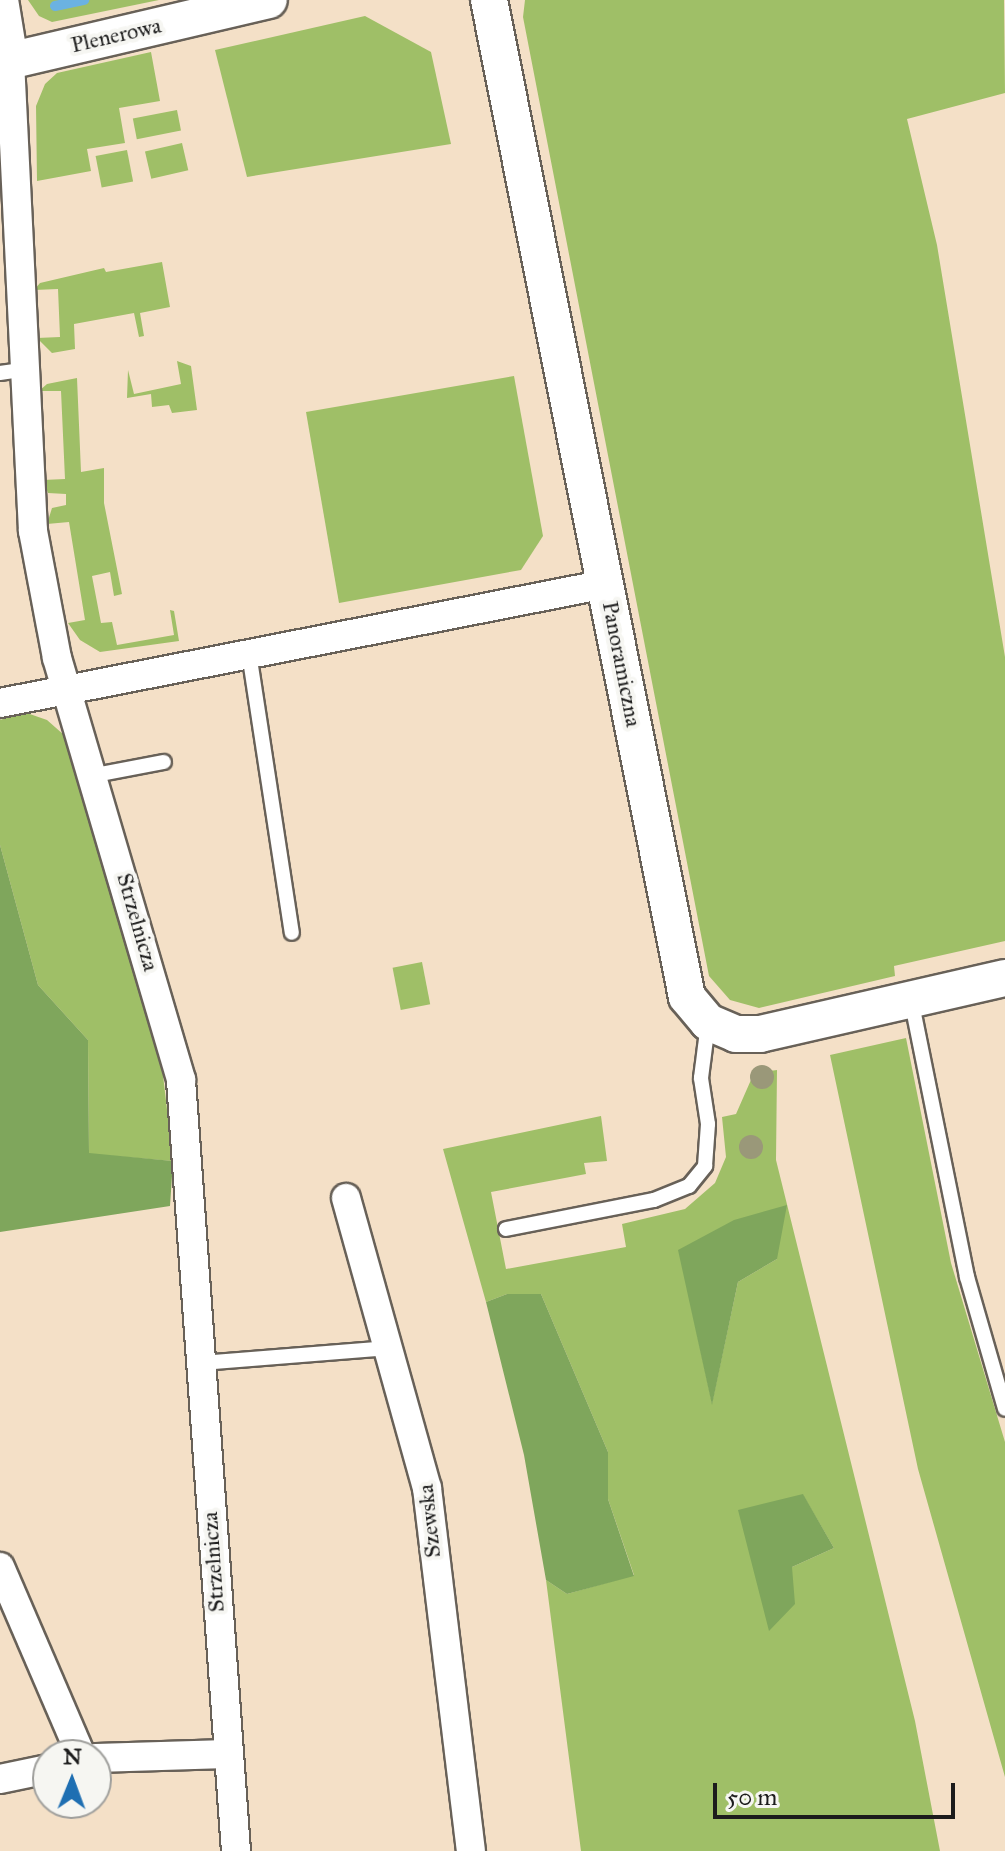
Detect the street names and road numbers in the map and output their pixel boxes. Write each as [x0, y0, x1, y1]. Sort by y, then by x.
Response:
street label: Plenerowa [68, 12, 164, 58]
street label: Panoramiczna [597, 599, 647, 729]
street label: Strzelnicza [111, 870, 165, 974]
street label: Szewska [412, 1483, 446, 1559]
street label: Strzelnicza [196, 1511, 230, 1613]

